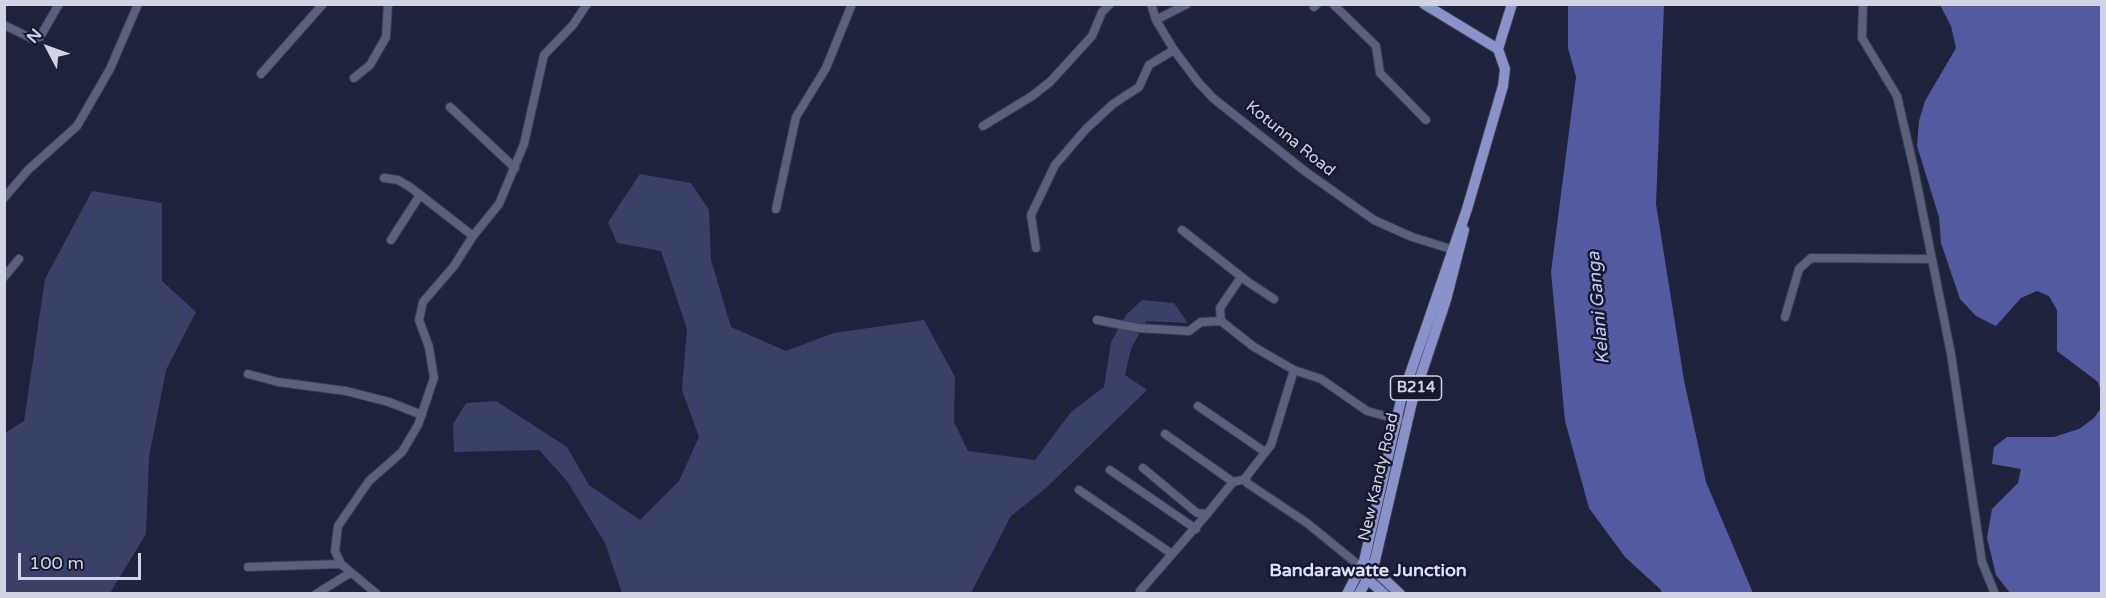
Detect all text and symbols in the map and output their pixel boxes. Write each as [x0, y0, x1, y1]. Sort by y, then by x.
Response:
north arrow [18, 18, 78, 78]
text: N [23, 25, 46, 48]
street label: Kotunna Road [1242, 97, 1338, 181]
water label: Kelani Ganga [1583, 251, 1615, 365]
road number: B214 [1390, 376, 1442, 400]
street label: New Kandy Road [1355, 411, 1403, 543]
scale bar [21, 541, 144, 579]
text: 100 m [29, 552, 84, 574]
district label: Bandarawatte Junction [1269, 560, 1467, 582]

